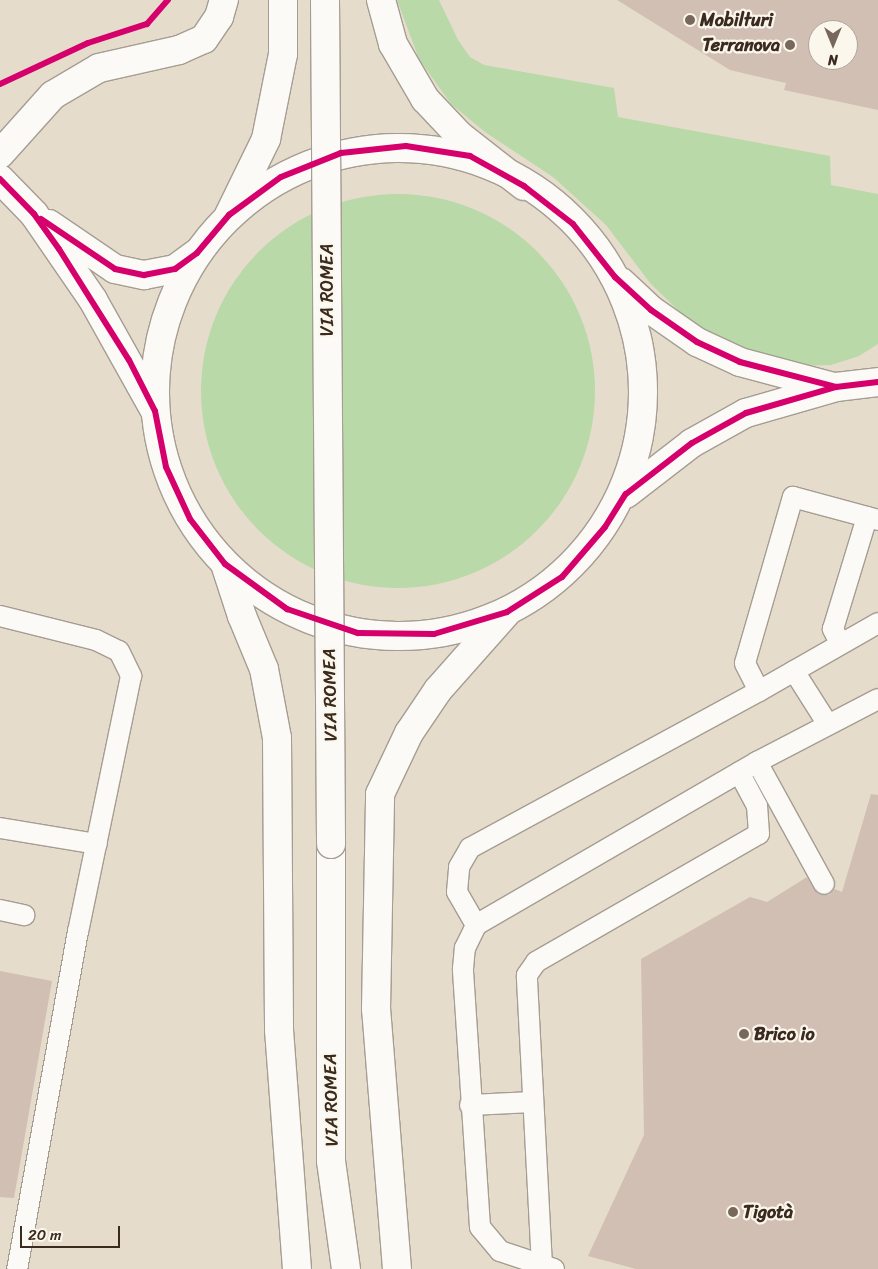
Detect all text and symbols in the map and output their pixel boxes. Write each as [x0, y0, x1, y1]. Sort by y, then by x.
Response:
place label: Mobilturi [700, 9, 773, 31]
marker: Mobilturi [684, 14, 696, 26]
north arrow [808, 20, 858, 70]
place label: Terranova [702, 34, 780, 56]
marker: Terranova [784, 39, 796, 51]
text: N [828, 47, 838, 72]
street label: VIA ROMEA [316, 243, 338, 337]
street label: VIA ROMEA [318, 648, 342, 742]
place label: Brico io [754, 1023, 815, 1045]
marker: Brico io [738, 1028, 750, 1040]
street label: VIA ROMEA [319, 1053, 343, 1147]
place label: Tigotà [743, 1201, 793, 1223]
marker: Tigotà [727, 1206, 739, 1218]
scale bar [22, 1216, 122, 1248]
text: 20 m [28, 1222, 62, 1248]

